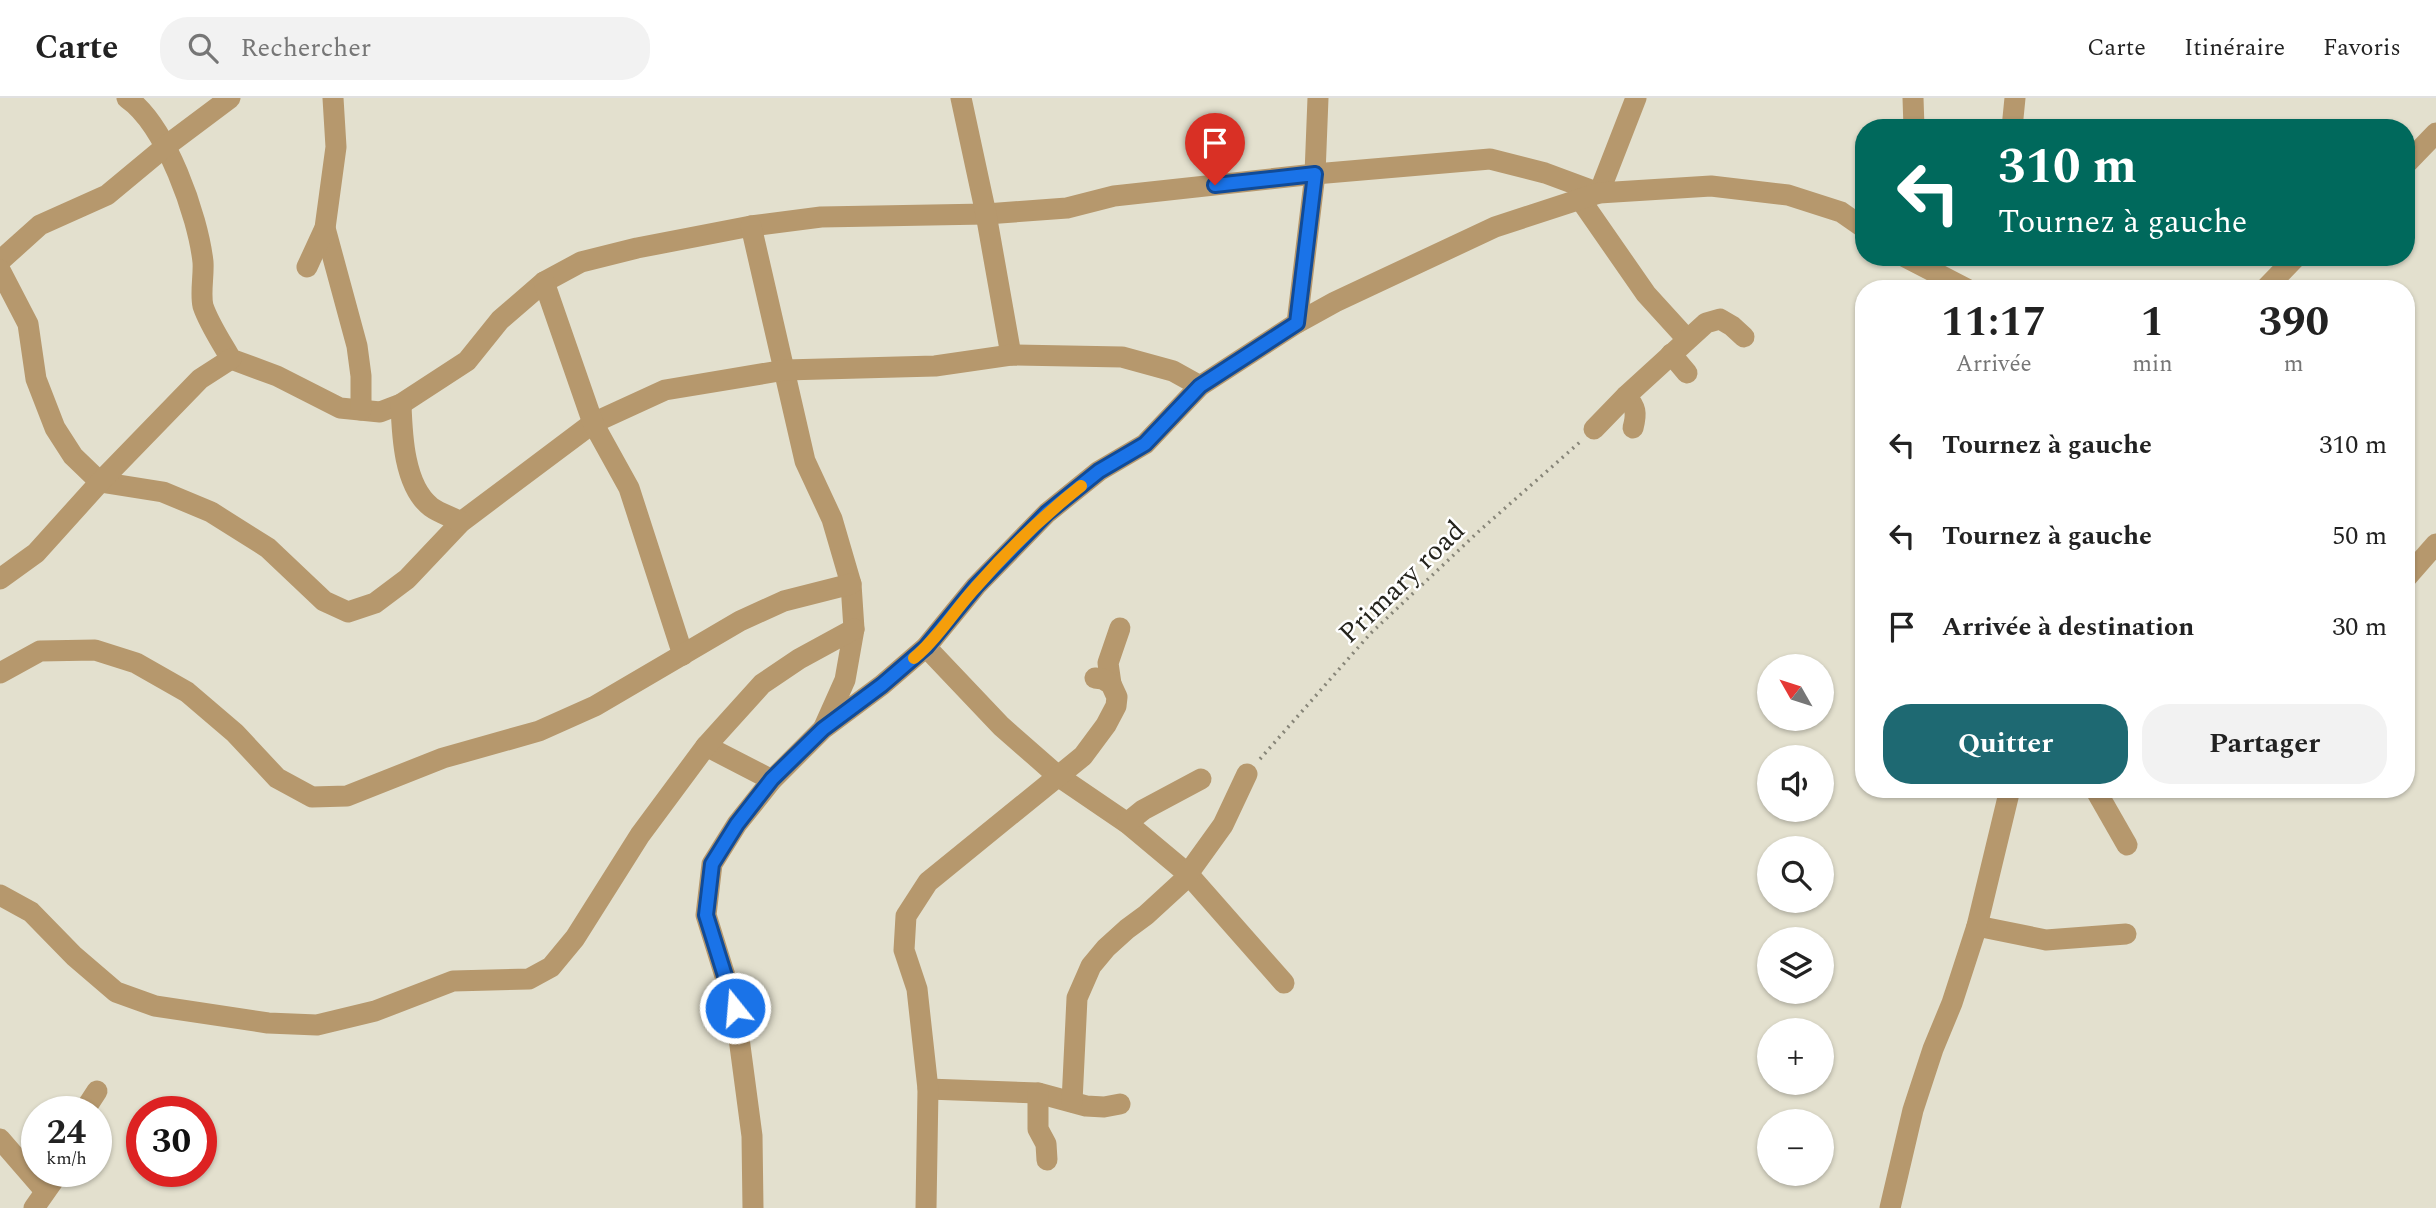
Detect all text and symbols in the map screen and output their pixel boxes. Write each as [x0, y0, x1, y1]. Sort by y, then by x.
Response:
search box [160, 17, 650, 80]
text: Carte [35, 23, 118, 73]
text: Rechercher [240, 28, 371, 68]
icon: search [184, 29, 222, 67]
text: Carte [2087, 30, 2146, 66]
text: Itinéraire [2184, 30, 2285, 66]
text: Favoris [2323, 30, 2401, 66]
pin [1185, 113, 1245, 185]
icon: arrive [1196, 124, 1234, 162]
text: 310 m [1998, 130, 2137, 205]
icon: left [1883, 147, 1974, 238]
text: Tournez à gauche [1998, 198, 2247, 247]
text: 11:17 [1941, 291, 2046, 354]
text: 1 [2141, 291, 2164, 354]
text: 390 [2258, 291, 2329, 354]
text: Arrivée [1956, 347, 2032, 382]
text: min [2132, 347, 2173, 382]
text: m [2284, 347, 2304, 382]
text: Tournez à gauche [1942, 425, 2152, 465]
text: 310 m [2319, 425, 2387, 465]
icon: left [1883, 426, 1921, 464]
street label: Primary road [1329, 510, 1475, 654]
text: Tournez à gauche [1942, 516, 2152, 556]
text: 50 m [2332, 516, 2387, 556]
icon: left [1883, 517, 1921, 555]
text: Arrivée à destination [1942, 607, 2194, 647]
text: 30 m [2332, 607, 2387, 647]
icon: arrive [1883, 608, 1921, 646]
north arrow [1757, 654, 1834, 732]
map controls [1757, 654, 1834, 1186]
button: Quitter [1883, 704, 2128, 784]
button: Partager [2142, 704, 2387, 784]
button: sound [1757, 745, 1834, 822]
button: search [1757, 836, 1834, 913]
button: layers [1757, 927, 1834, 1004]
position arrow [698, 971, 772, 1045]
button: + [1757, 1018, 1834, 1095]
speed limit sign: 30 [126, 1096, 217, 1187]
text: 24 [47, 1106, 86, 1159]
button: − [1757, 1109, 1834, 1186]
text: km/h [46, 1145, 87, 1172]

